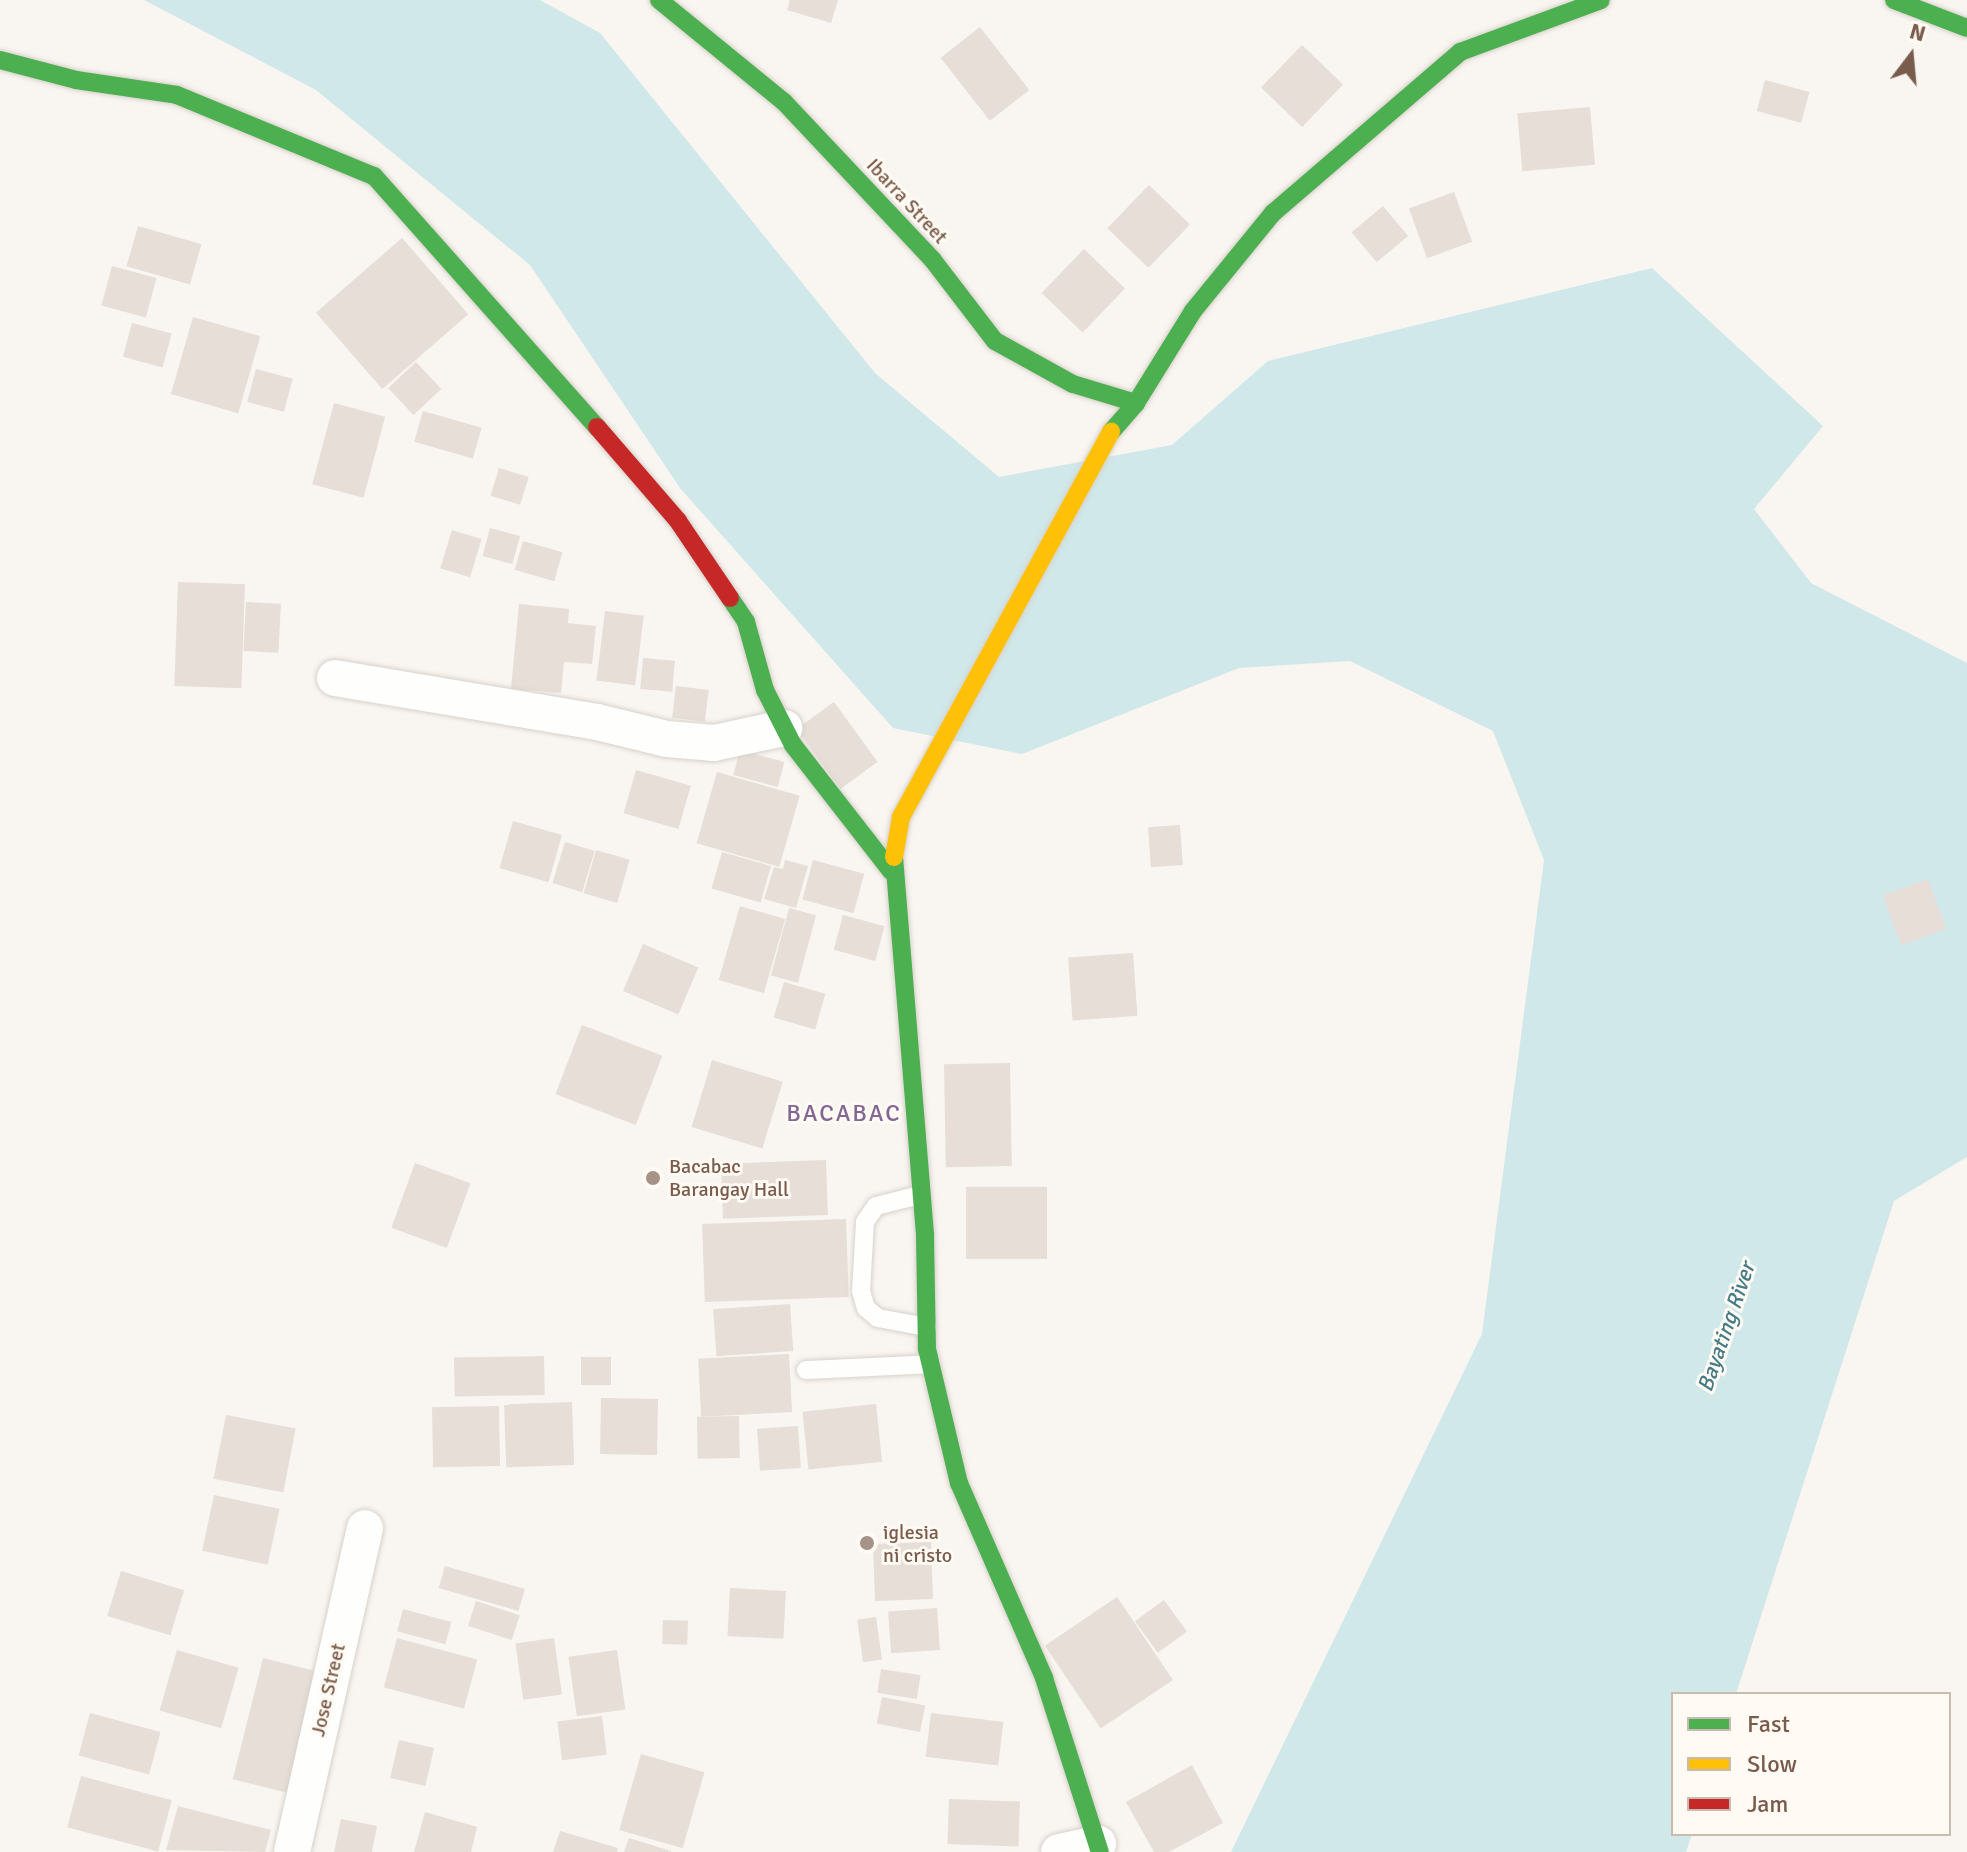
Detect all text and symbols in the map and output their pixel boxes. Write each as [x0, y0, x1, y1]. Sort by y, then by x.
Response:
north arrow [1871, 16, 1951, 96]
text: N [1907, 17, 1929, 48]
street label: Ibarra Street [861, 153, 953, 249]
district label: BACABAC [786, 1100, 902, 1128]
place label: Bacabac Barangay Hall [669, 1154, 789, 1201]
marker: Bacabac Barangay Hall [644, 1169, 662, 1187]
water label: Bayating River [1692, 1259, 1760, 1395]
place label: iglesia ni cristo [883, 1520, 952, 1567]
marker: iglesia ni cristo [858, 1534, 876, 1552]
street label: Jose Street [306, 1641, 350, 1739]
legend [1671, 1692, 1951, 1836]
text: Fast [1747, 1709, 1790, 1739]
text: Slow [1747, 1749, 1797, 1779]
text: Jam [1747, 1789, 1788, 1819]

